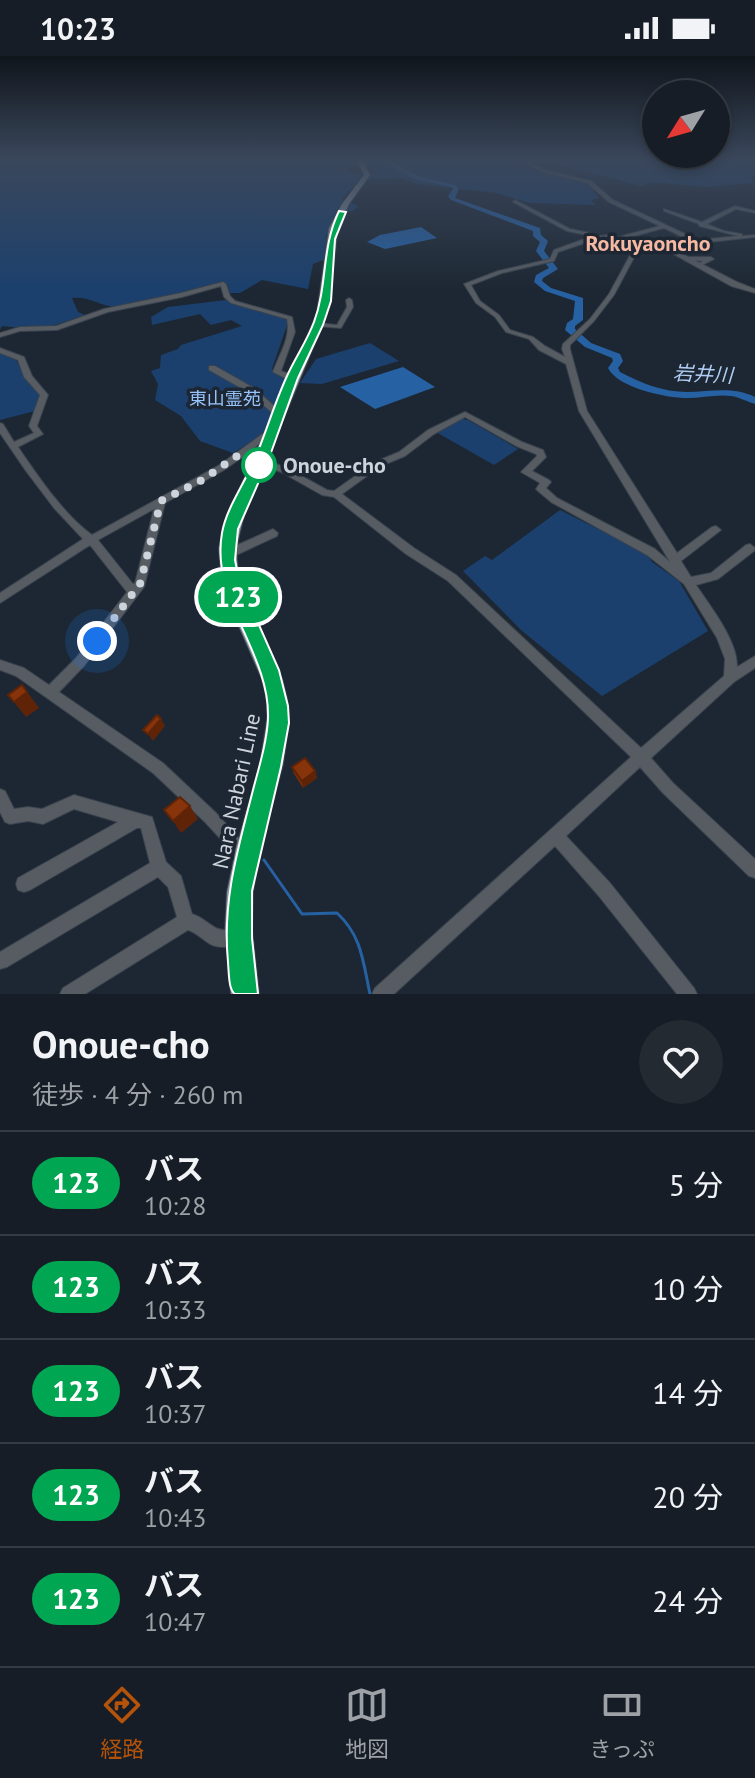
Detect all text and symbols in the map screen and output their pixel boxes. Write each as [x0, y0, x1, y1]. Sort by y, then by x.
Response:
text: 10:23 [40, 9, 116, 48]
north arrow [642, 80, 730, 168]
map controls [642, 80, 730, 168]
district label: Rokuyaoncho [585, 229, 711, 257]
water label: 岩井川 [672, 359, 736, 389]
park label: 東山霊苑 [189, 387, 261, 410]
marker: Onoue-cho [242, 448, 276, 482]
place label: Onoue-cho [283, 451, 386, 479]
line badge: 123 [192, 571, 284, 623]
text: 123 [214, 578, 262, 615]
your location [77, 621, 117, 661]
street label: Nara Nabari Line [206, 711, 266, 871]
text: Onoue-cho [32, 1019, 210, 1068]
button: heart [639, 1020, 723, 1104]
text: 徒歩 · 4 分 · 260 m [32, 1078, 243, 1111]
text: バス [144, 1149, 204, 1188]
text: 123 [52, 1164, 100, 1201]
text: 5 分 [669, 1165, 723, 1204]
text: 10:28 [144, 1189, 206, 1222]
text: バス [144, 1253, 204, 1292]
text: 123 [52, 1268, 100, 1305]
text: 10 分 [652, 1269, 723, 1308]
text: 10:33 [144, 1293, 206, 1326]
text: バス [144, 1357, 204, 1396]
text: 123 [52, 1372, 100, 1409]
text: 14 分 [652, 1373, 723, 1412]
text: 10:37 [144, 1397, 206, 1430]
text: バス [144, 1461, 204, 1500]
text: 123 [52, 1476, 100, 1513]
text: 20 分 [652, 1477, 723, 1516]
text: 10:43 [144, 1501, 206, 1534]
text: バス [144, 1565, 204, 1604]
text: 123 [52, 1580, 100, 1617]
text: 24 分 [652, 1581, 723, 1620]
text: 10:47 [144, 1605, 206, 1638]
tab: 経路 [100, 1683, 144, 1763]
tab: 地図 [345, 1683, 389, 1763]
tab: きっぷ [590, 1683, 655, 1763]

